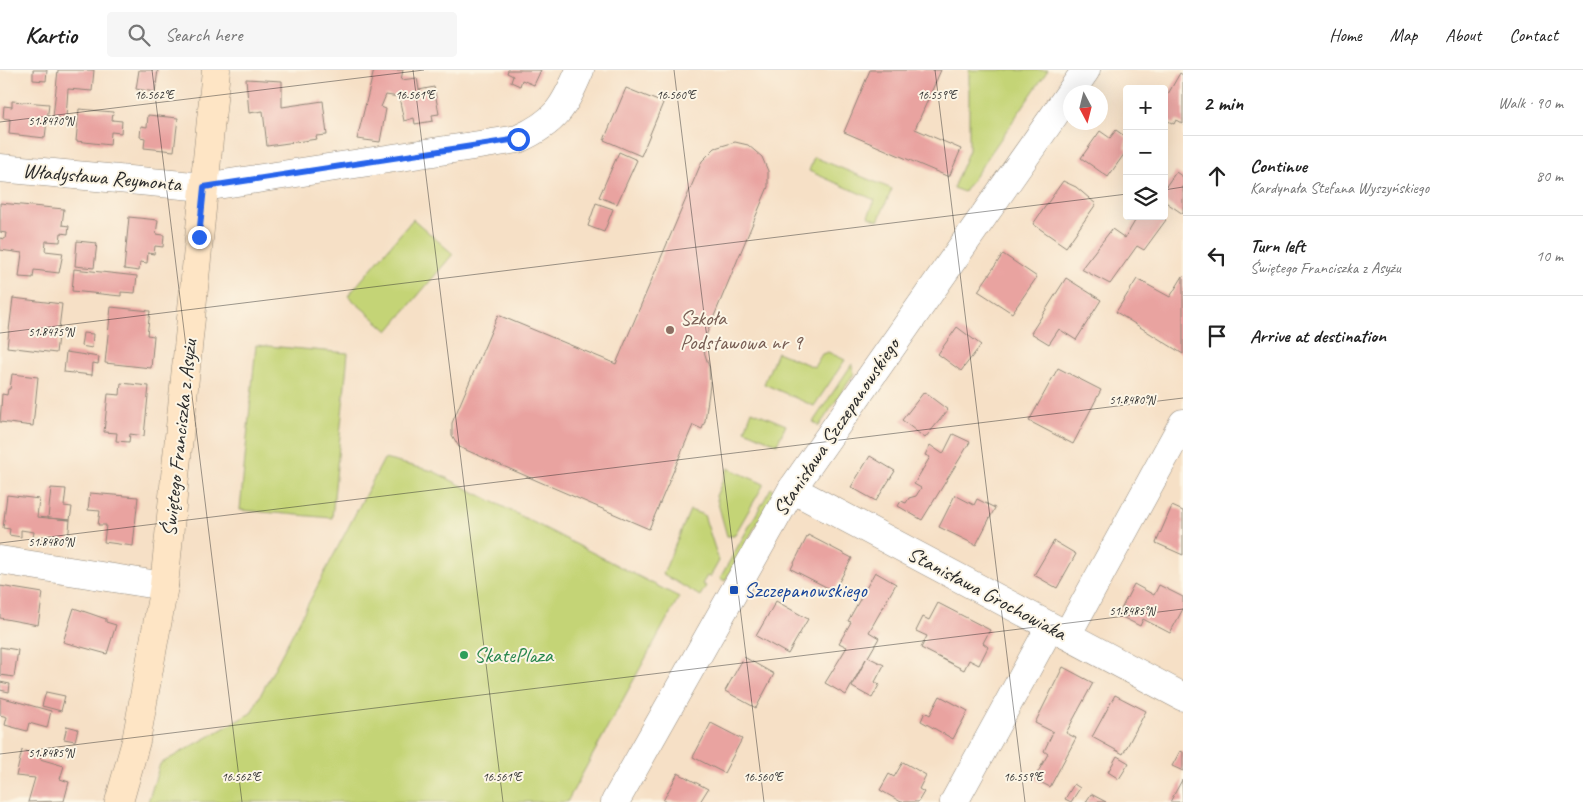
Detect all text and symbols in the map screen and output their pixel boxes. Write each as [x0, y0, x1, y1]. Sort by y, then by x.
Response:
search box [107, 12, 457, 57]
text: Kartio [25, 20, 77, 50]
icon: search [125, 21, 153, 49]
text: Search here [165, 23, 242, 47]
text: Home [1329, 24, 1362, 46]
text: Map [1390, 24, 1417, 46]
text: About [1445, 24, 1481, 46]
text: Contact [1509, 24, 1558, 46]
north arrow [1063, 85, 1108, 130]
map controls [1123, 85, 1168, 220]
button: + [1123, 85, 1168, 130]
text: 16.562°E [134, 87, 175, 103]
text: 16.561°E [395, 87, 436, 103]
text: 16.560°E [656, 87, 697, 103]
text: 16.559°E [917, 87, 958, 103]
text: 2 min [1203, 90, 1243, 116]
text: Walk · 90 m [1498, 93, 1563, 113]
text: 51.8470°N [28, 113, 75, 129]
route start [507, 128, 530, 151]
button: − [1123, 130, 1168, 175]
text: Continue [1250, 154, 1307, 178]
street label: Władysława Reymonta [22, 157, 184, 197]
icon: ahead [1203, 162, 1231, 190]
text: 80 m [1536, 166, 1563, 186]
button: layers [1123, 175, 1168, 220]
text: Kardynała Stefana Wyszyńskiego [1250, 178, 1429, 198]
route end [188, 226, 211, 249]
text: Turn left [1250, 234, 1305, 258]
icon: left [1203, 242, 1231, 270]
text: 10 m [1536, 246, 1563, 266]
text: Świętego Franciszka z Asyżu [1250, 258, 1401, 278]
place label: Szkoła Podstawowa nr 9 [680, 305, 804, 355]
icon: arrive [1203, 322, 1231, 350]
text: 51.8475°N [28, 324, 75, 340]
marker: Szkoła Podstawowa nr 9 [664, 324, 676, 336]
text: Arrive at destination [1250, 324, 1386, 348]
street label: Stanisława Szczepanowskiego [767, 331, 907, 521]
street label: Świętego Franciszka z Asyżu [156, 337, 202, 538]
text: 51.8480°N [1109, 392, 1156, 408]
text: 51.8480°N [28, 534, 75, 550]
street label: Stanisława Grochowiaka [903, 540, 1072, 647]
place label: Szczepanowskiego [744, 577, 868, 603]
marker: Szczepanowskiego [728, 584, 740, 596]
text: 51.8485°N [1109, 603, 1156, 619]
place label: SkatePlaza [474, 642, 555, 668]
marker: SkatePlaza [458, 649, 470, 661]
text: 51.8485°N [28, 745, 75, 761]
text: 16.562°E [221, 769, 262, 785]
text: 16.561°E [482, 769, 523, 785]
text: 16.560°E [743, 769, 784, 785]
text: 16.559°E [1003, 769, 1044, 785]

